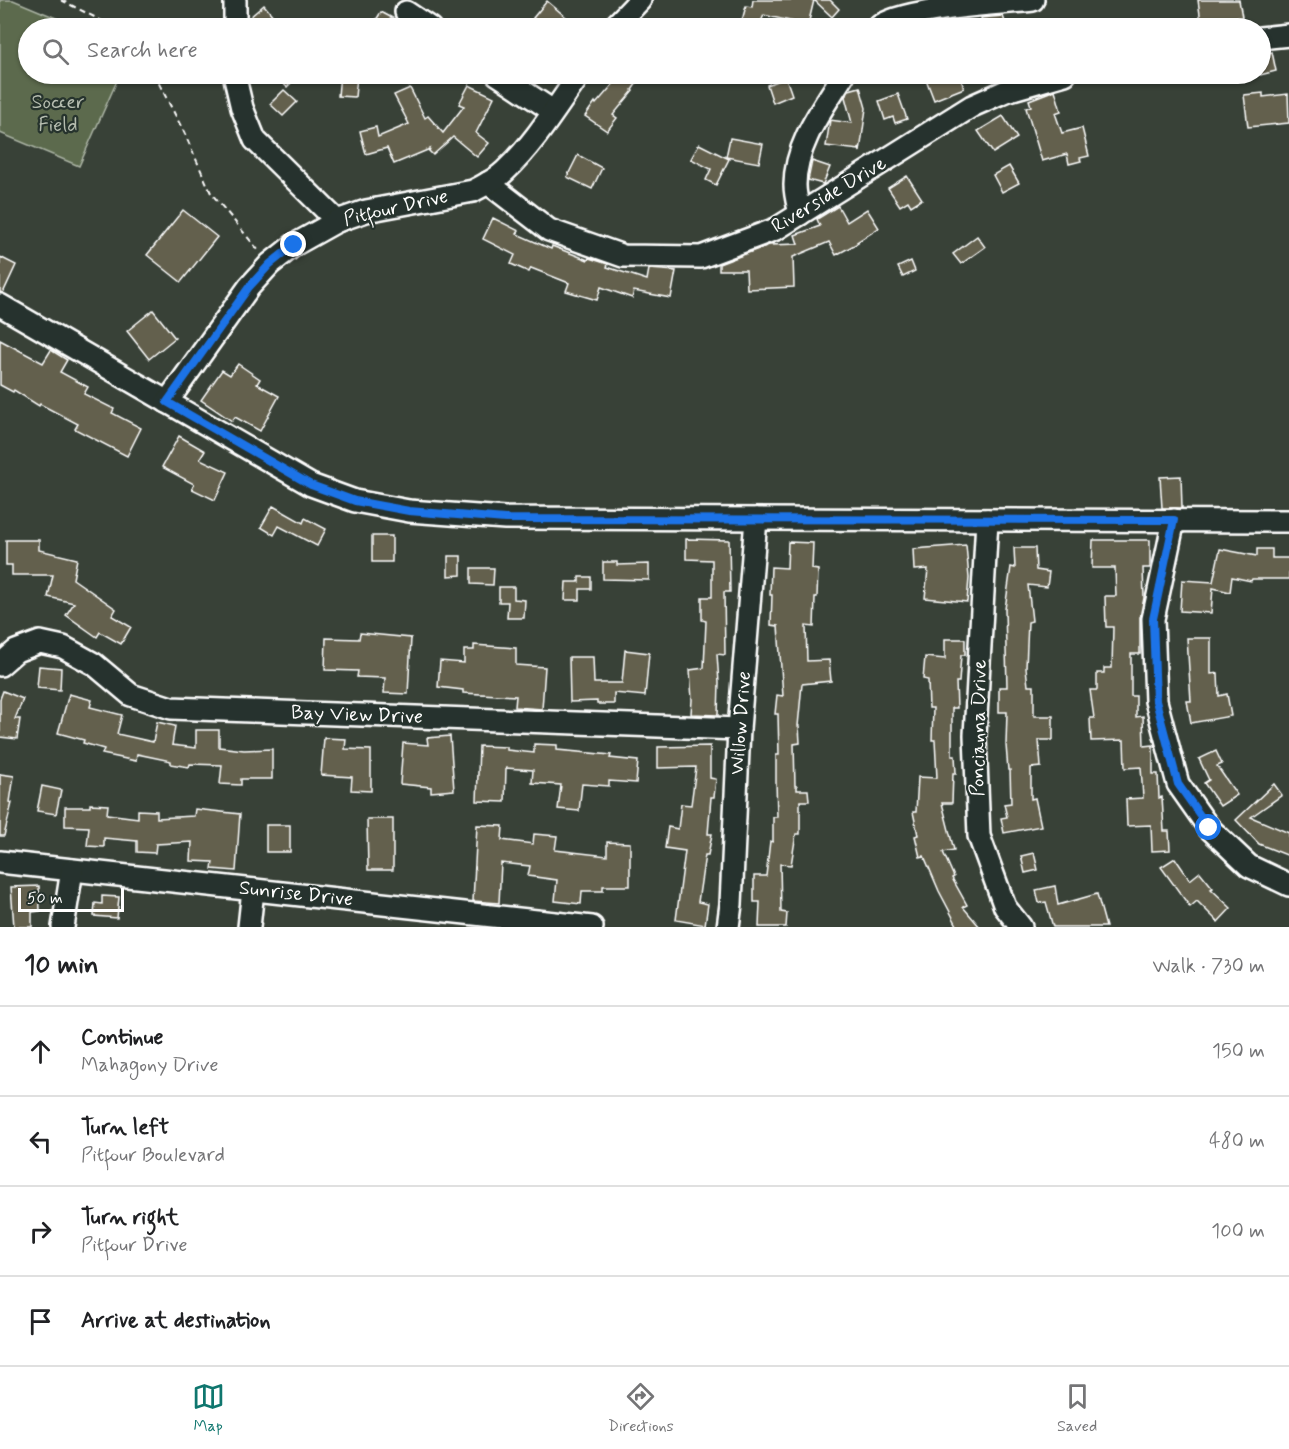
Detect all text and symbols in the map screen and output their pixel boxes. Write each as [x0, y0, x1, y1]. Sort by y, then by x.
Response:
search box [18, 18, 1271, 84]
icon: search [39, 35, 72, 68]
text: Search here [87, 37, 198, 65]
park label: Soccer Field [31, 89, 85, 139]
street label: Riverside Drive [766, 150, 892, 240]
street label: Pitfour Drive [341, 183, 451, 235]
route end [280, 231, 306, 257]
street label: Poncianna Drive [964, 659, 994, 797]
street label: Willow Drive [724, 670, 758, 776]
street label: Bay View Drive [290, 699, 424, 731]
route start [1195, 814, 1221, 840]
street label: Sunrise Drive [238, 875, 354, 913]
scale bar [18, 885, 124, 912]
text: 50 m [27, 888, 63, 909]
text: 10 min [24, 949, 99, 983]
text: Walk · 730 m [1152, 953, 1265, 980]
text: Continue [81, 1024, 163, 1052]
icon: ahead [24, 1035, 57, 1068]
text: 150 m [1212, 1038, 1265, 1065]
text: Mahagony Drive [81, 1052, 218, 1079]
text: Turn left [81, 1114, 169, 1142]
icon: left [24, 1125, 57, 1158]
text: 480 m [1209, 1128, 1265, 1155]
text: Pitfour Boulevard [81, 1142, 225, 1169]
text: Turn right [81, 1204, 179, 1232]
icon: right [24, 1215, 57, 1248]
text: 100 m [1211, 1218, 1265, 1245]
text: Pitfour Drive [81, 1232, 187, 1259]
icon: arrive [24, 1305, 57, 1338]
text: Arrive at destination [81, 1307, 271, 1335]
tab: Map [192, 1380, 225, 1437]
tab: Directions [608, 1380, 674, 1437]
tab: Saved [1057, 1380, 1097, 1437]

